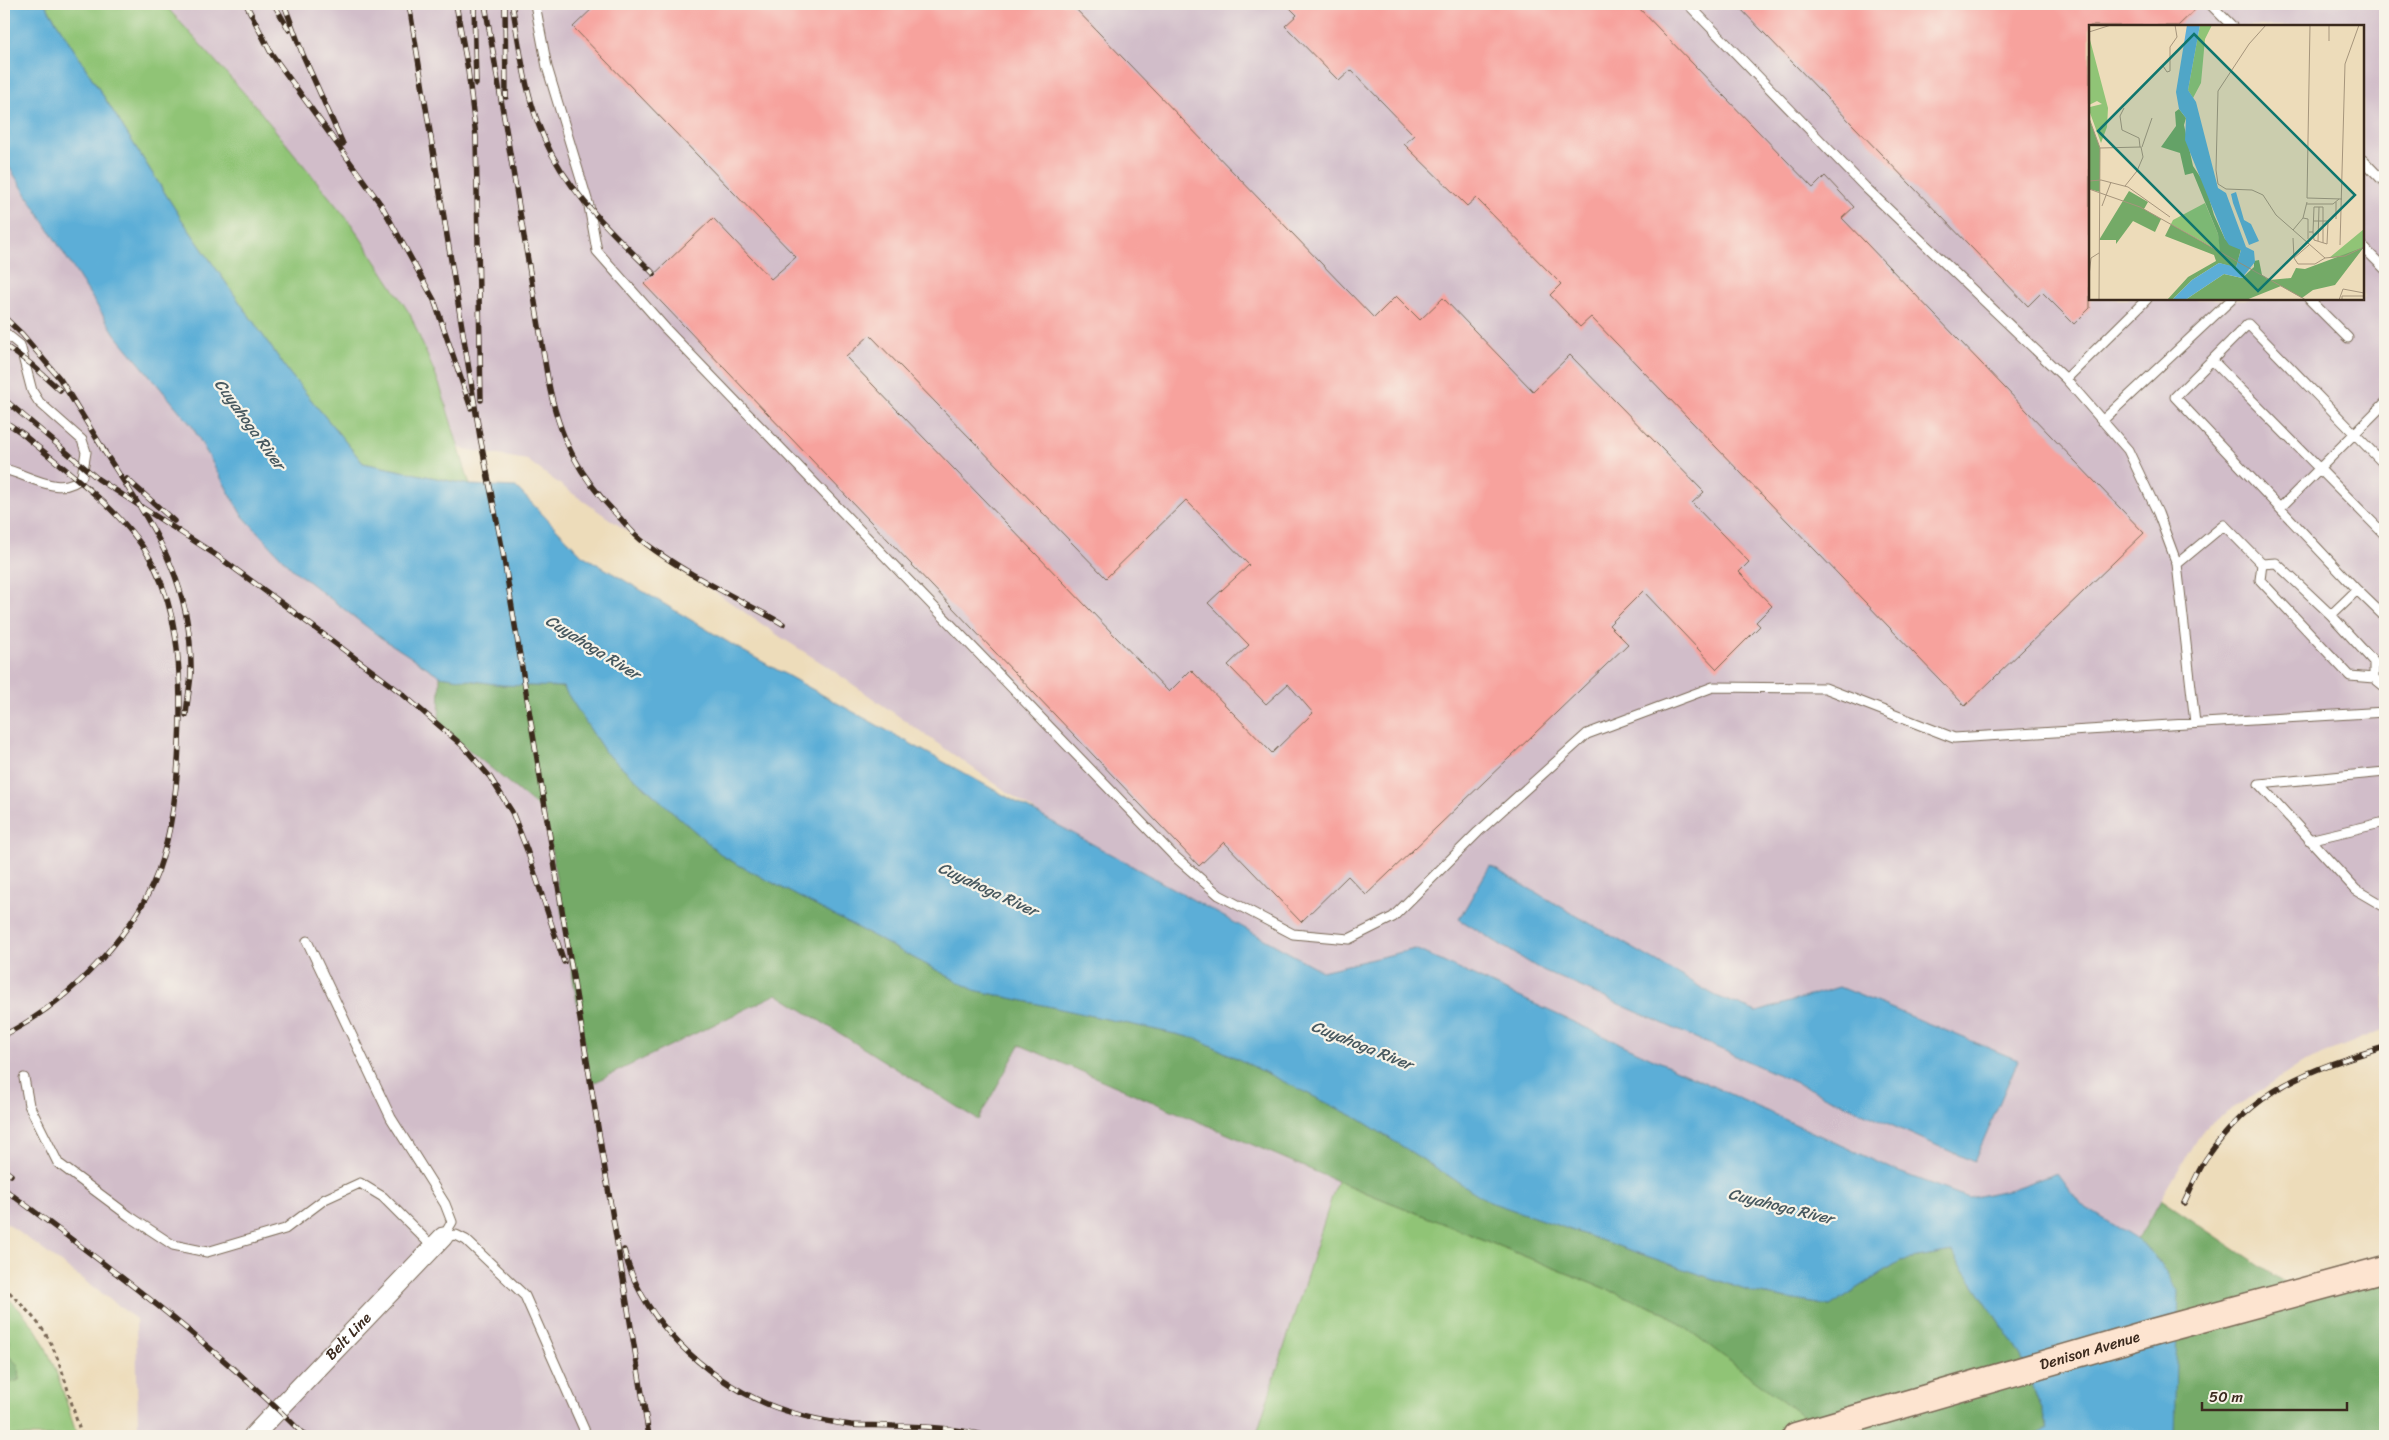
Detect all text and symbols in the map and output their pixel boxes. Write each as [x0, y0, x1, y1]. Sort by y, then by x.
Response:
inset map [2089, 25, 2364, 300]
water label: Cuyahoga River [207, 372, 295, 479]
water label: Cuyahoga River [540, 606, 649, 690]
water label: Cuyahoga River [933, 853, 1046, 926]
water label: Cuyahoga River [1307, 1011, 1420, 1080]
water label: Cuyahoga River [1725, 1179, 1840, 1234]
street label: Belt Line [319, 1306, 378, 1366]
street label: Denison Avenue [2037, 1323, 2143, 1377]
scale bar [2202, 1380, 2346, 1412]
text: 50 m [2209, 1384, 2244, 1410]

